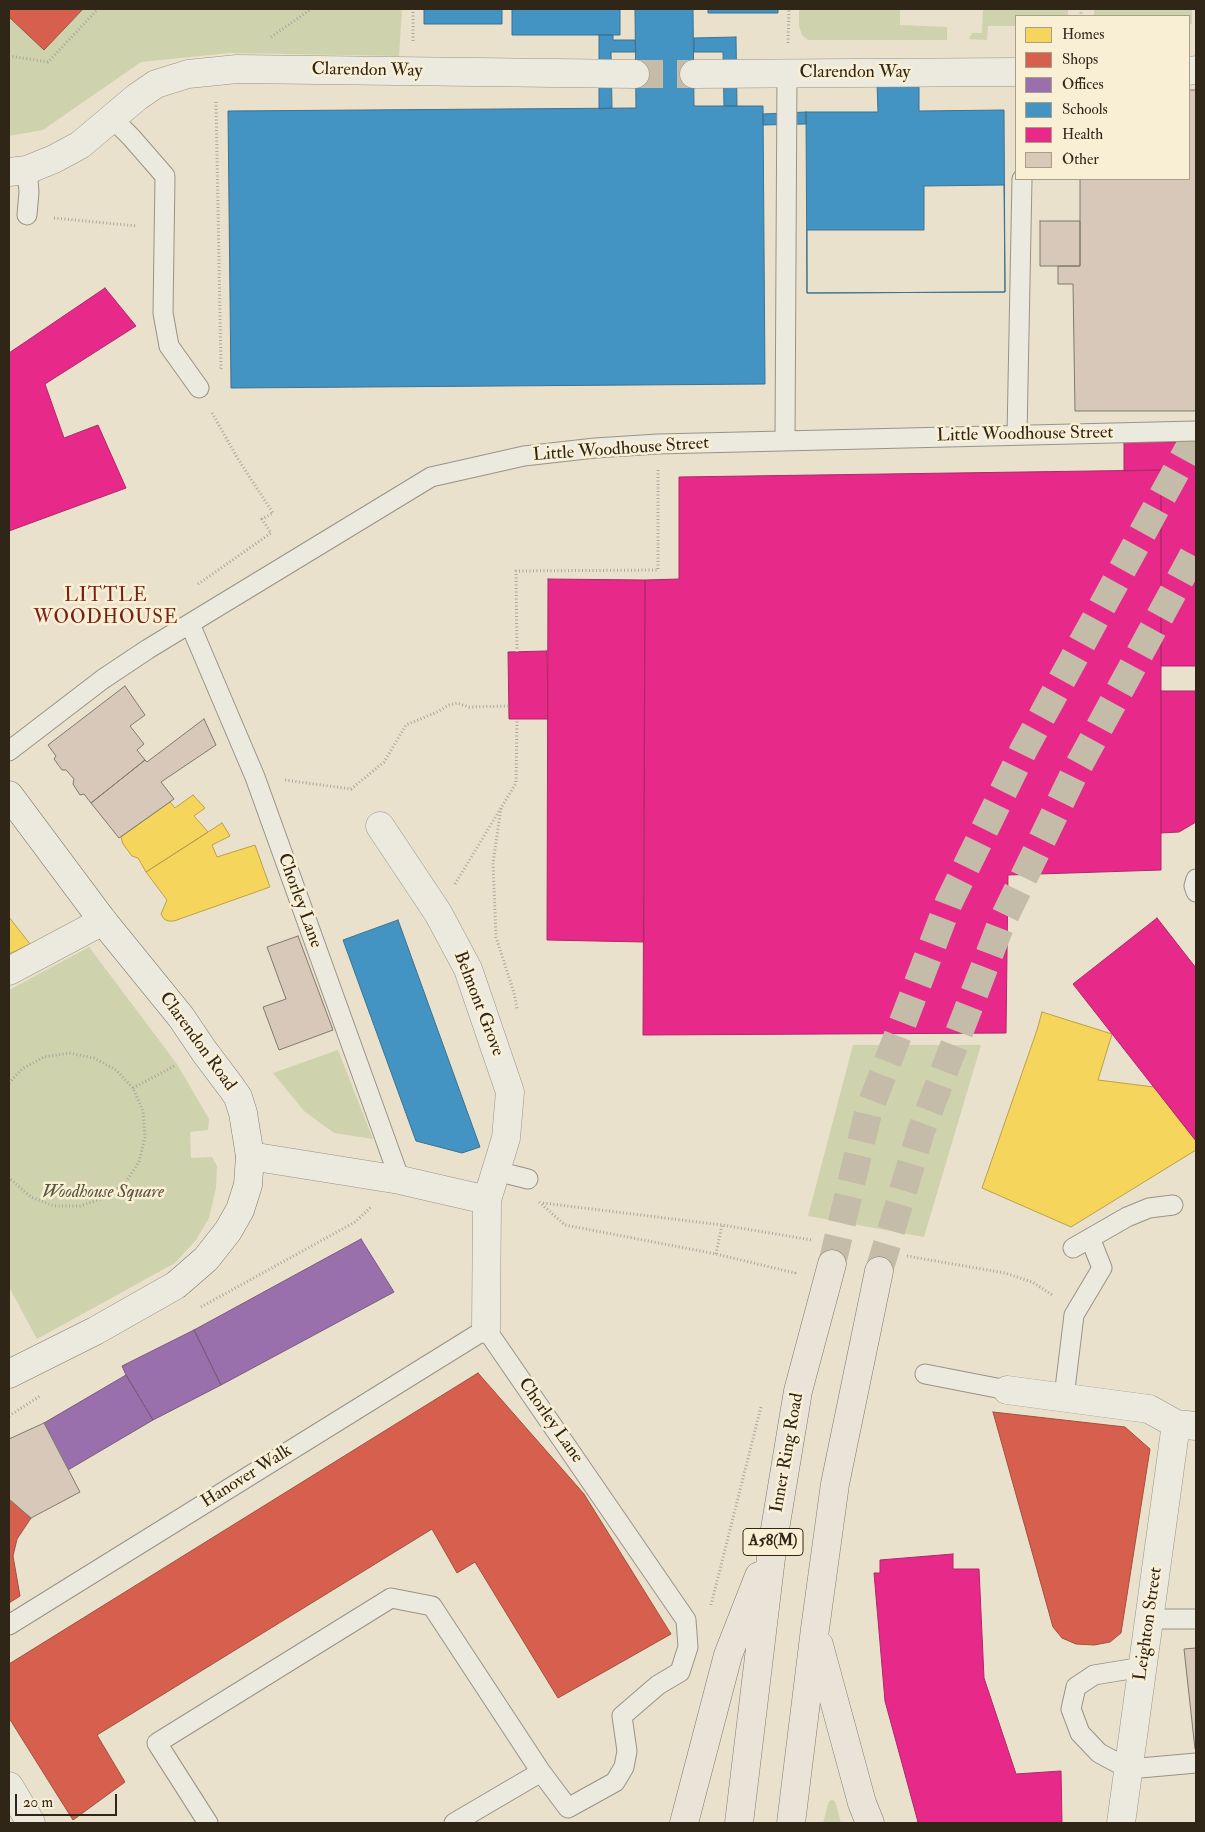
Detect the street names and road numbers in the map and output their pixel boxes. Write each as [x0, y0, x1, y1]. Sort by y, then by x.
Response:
street label: Clarendon Way [311, 59, 423, 83]
street label: Clarendon Way [799, 62, 911, 84]
street label: Little Woodhouse Street [937, 423, 1113, 447]
street label: Little Woodhouse Street [532, 433, 710, 467]
street label: Chorley Lane [272, 851, 326, 951]
street label: Belmont Grove [448, 948, 508, 1060]
street label: Clarendon Road [154, 988, 240, 1096]
street label: Chorley Lane [513, 1374, 587, 1468]
street label: Inner Ring Road [767, 1392, 809, 1514]
street label: Hanover Walk [198, 1441, 296, 1513]
road number: A58(M) [743, 1528, 803, 1555]
street label: Leighton Street [1130, 1566, 1168, 1682]

